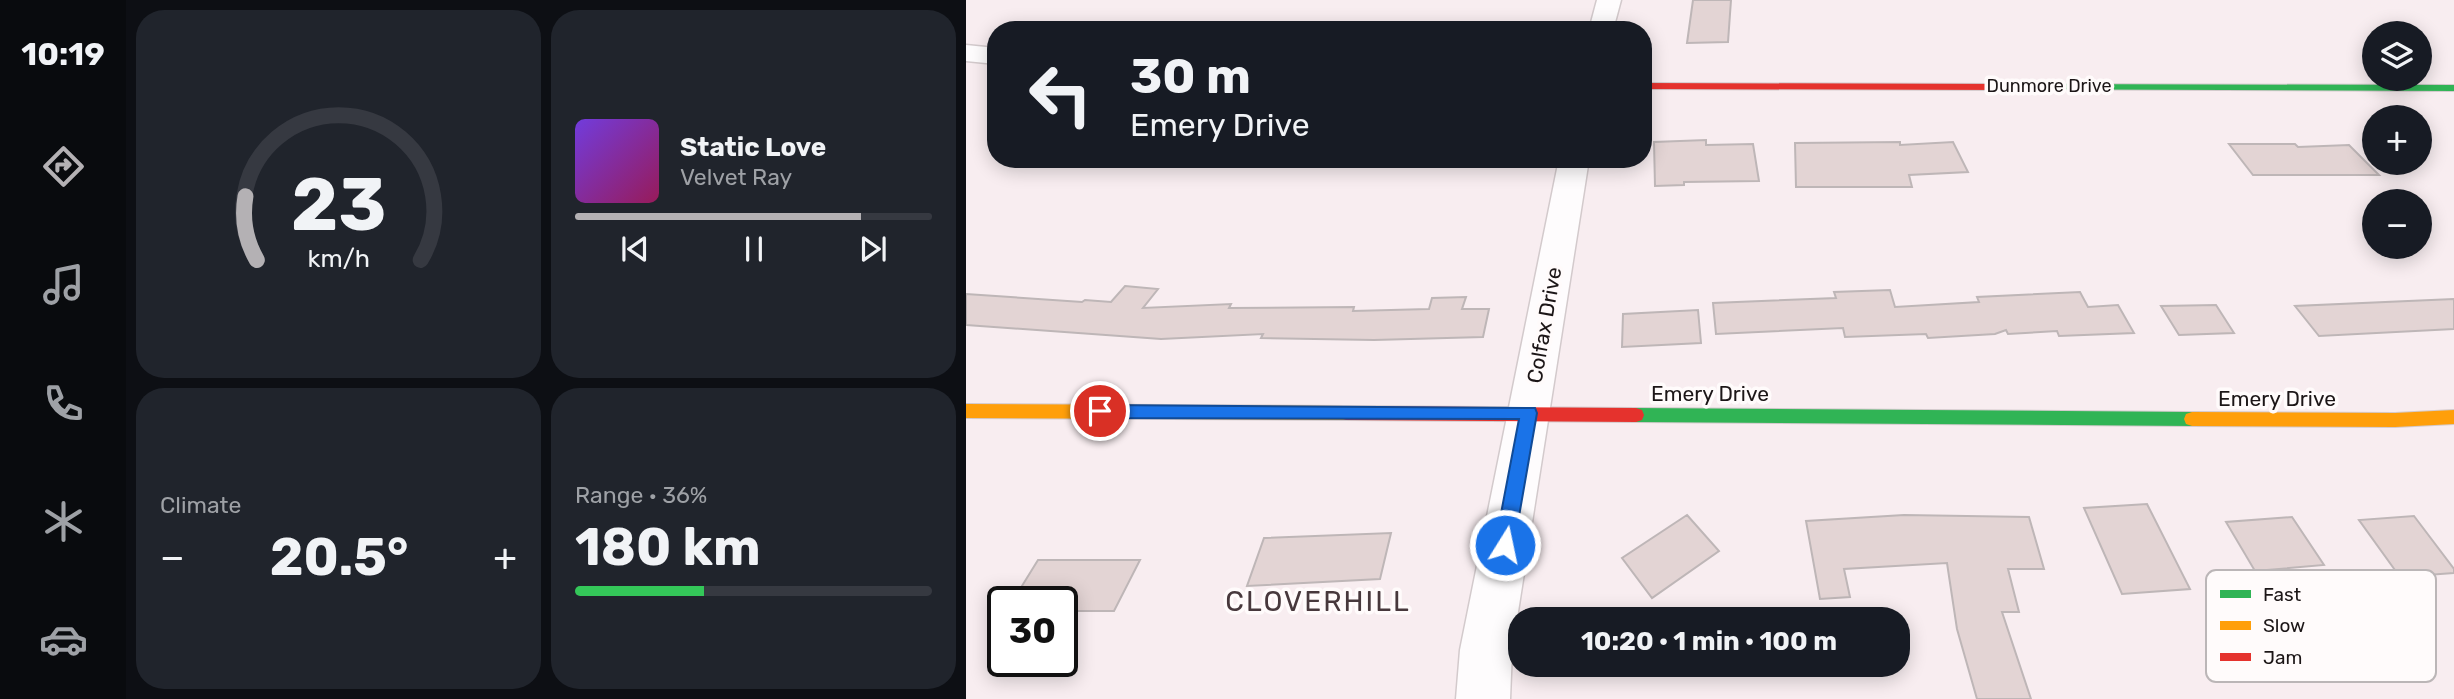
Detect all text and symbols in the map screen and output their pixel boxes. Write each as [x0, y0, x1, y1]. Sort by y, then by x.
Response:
map controls [2362, 21, 2432, 259]
button: layers [2362, 21, 2432, 91]
text: 10:19 [21, 35, 105, 73]
text: 30 m [1130, 47, 1251, 105]
icon: left [1015, 49, 1106, 140]
street label: Dunmore Drive [1987, 75, 2111, 97]
button: + [2362, 105, 2432, 175]
text: Emery Drive [1130, 106, 1310, 144]
text: Static Love [680, 132, 826, 163]
icon: directions [39, 142, 88, 191]
text: 23 [291, 162, 386, 248]
text: Velvet Ray [680, 163, 792, 191]
button: − [2362, 189, 2432, 259]
icon: previous [616, 230, 654, 268]
icon: pause [735, 230, 773, 268]
icon: next [854, 230, 892, 268]
text: km/h [307, 244, 370, 273]
icon: music [39, 260, 88, 309]
street label: Colfax Drive [1521, 265, 1567, 385]
icon: phone [39, 379, 88, 428]
pin [1070, 381, 1130, 441]
street label: Emery Drive [1651, 381, 1769, 406]
street label: Emery Drive [2218, 386, 2336, 411]
icon: arrive [1081, 392, 1119, 430]
text: Range · 36% [575, 481, 707, 509]
text: Climate [160, 491, 241, 519]
icon: climate [39, 497, 88, 546]
position arrow [1468, 508, 1542, 582]
text: 180 km [575, 516, 761, 578]
text: 20.5° [270, 526, 408, 588]
text: − [160, 534, 185, 580]
text: + [493, 534, 517, 580]
legend [2206, 570, 2436, 682]
text: Fast [2263, 583, 2302, 606]
district label: CLOVERHILL [1225, 585, 1411, 618]
speed limit sign: 30 [987, 586, 1078, 677]
text: Slow [2263, 614, 2305, 637]
icon: car [39, 615, 88, 664]
text: 10:20 · 1 min · 100 m [1581, 626, 1837, 657]
text: Jam [2263, 646, 2302, 669]

